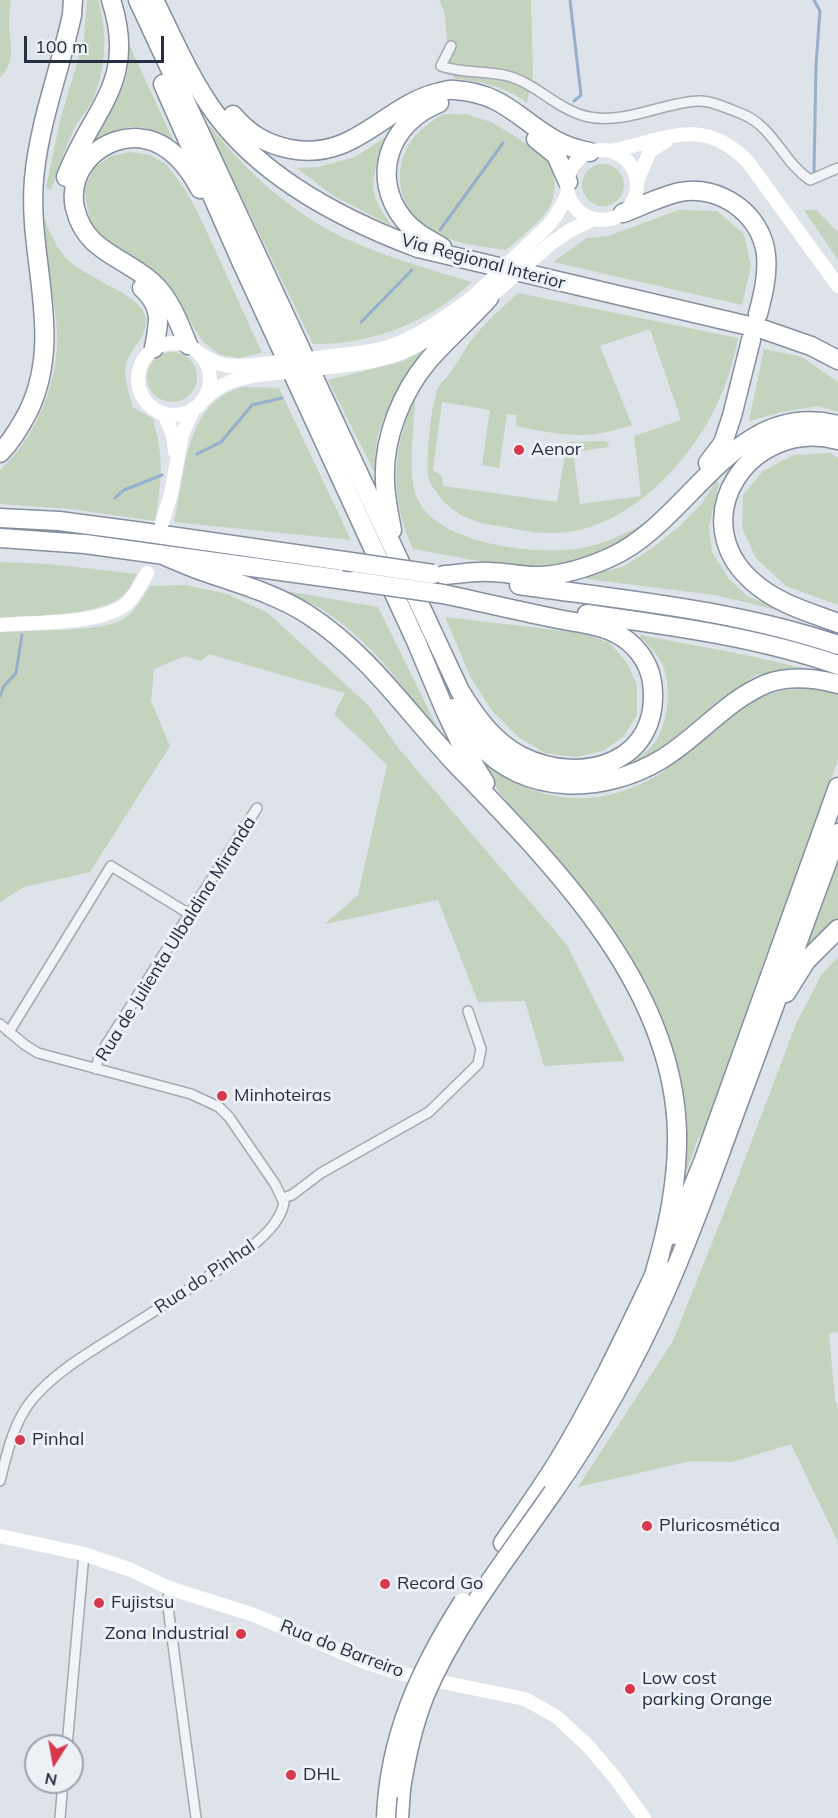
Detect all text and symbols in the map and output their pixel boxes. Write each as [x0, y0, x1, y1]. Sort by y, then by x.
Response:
scale bar [27, 24, 166, 62]
text: 100 m [35, 35, 88, 58]
street label: Via Regional Interior [399, 230, 567, 294]
place label: Aenor [531, 439, 581, 461]
marker: Aenor [512, 443, 526, 457]
street label: Rua de Julienta Ulbaldina Miranda [92, 813, 260, 1065]
place label: Minhoteiras [234, 1085, 331, 1107]
marker: Minhoteiras [215, 1089, 229, 1103]
street label: Rua do Pinhal [151, 1236, 259, 1318]
place label: Pinhal [32, 1429, 84, 1451]
marker: Pinhal [13, 1433, 27, 1447]
place label: Pluricosmética [659, 1515, 780, 1537]
marker: Pluricosmética [640, 1519, 654, 1533]
place label: Record Go [397, 1573, 483, 1595]
marker: Record Go [378, 1577, 392, 1591]
place label: Fujistsu [111, 1592, 174, 1614]
marker: Fujistsu [92, 1596, 106, 1610]
street label: Rua do Barreiro [277, 1615, 407, 1683]
place label: Zona Industrial [105, 1623, 229, 1645]
marker: Zona Industrial [234, 1627, 248, 1641]
place label: Low cost parking Orange [642, 1668, 772, 1710]
marker: Low cost parking Orange [623, 1682, 637, 1696]
north arrow [24, 1734, 84, 1794]
place label: DHL [303, 1764, 340, 1786]
marker: DHL [284, 1768, 298, 1782]
text: N [43, 1769, 59, 1791]

